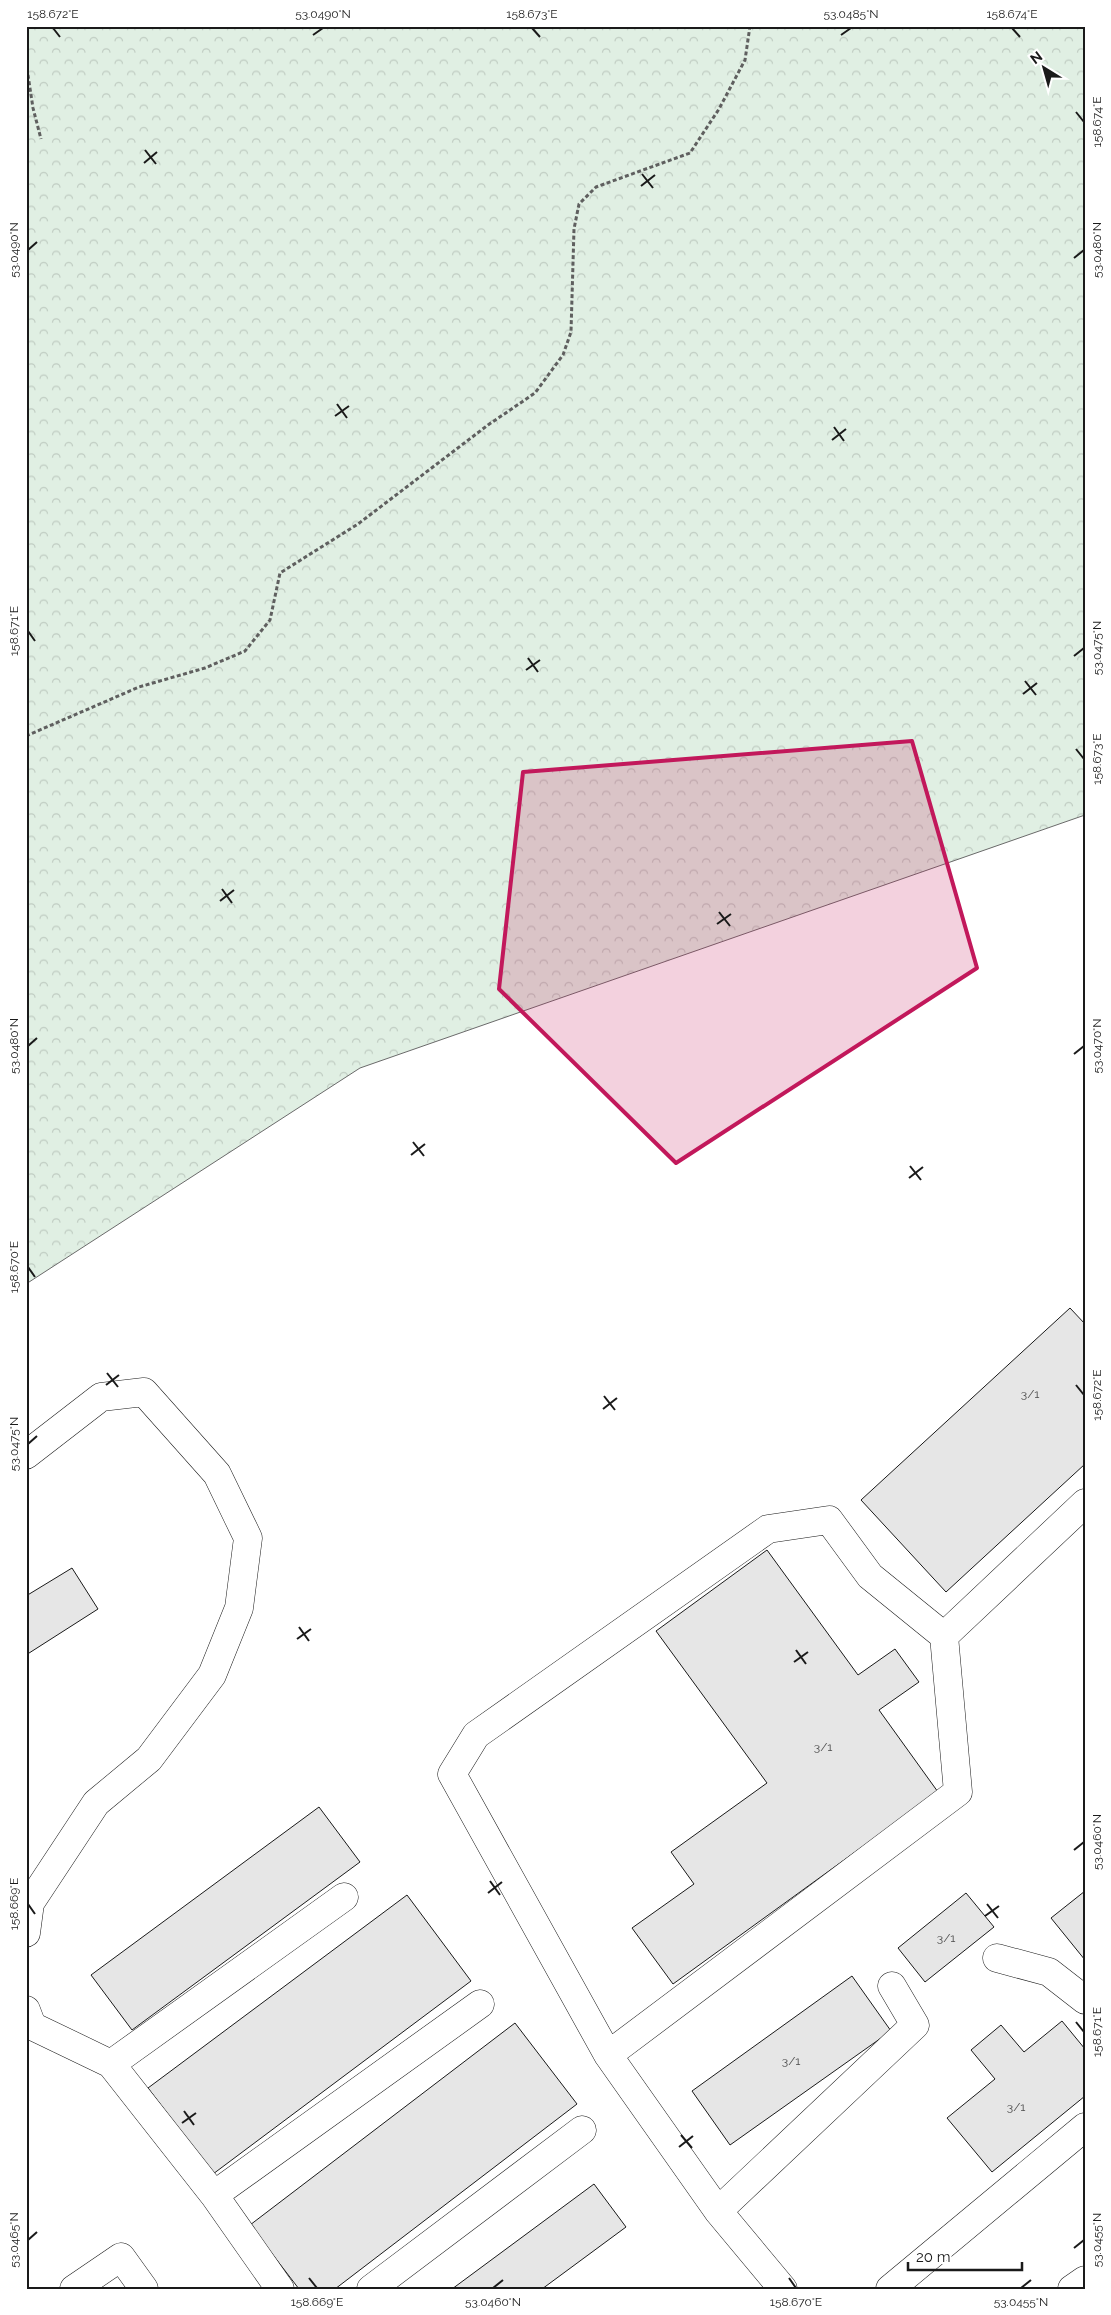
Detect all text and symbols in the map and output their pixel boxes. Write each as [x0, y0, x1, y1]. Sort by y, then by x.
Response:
text: 158.672°E [27, 7, 79, 21]
text: 53.0490°N [295, 7, 351, 21]
text: 158.673°E [506, 7, 558, 21]
text: 53.0485°N [823, 7, 879, 21]
text: 158.674°E [986, 7, 1038, 21]
north arrow [1018, 42, 1068, 92]
text: N [1027, 48, 1045, 67]
text: 158.674°E [1090, 96, 1104, 148]
text: 53.0490°N [7, 222, 21, 278]
text: 53.0480°N [1090, 222, 1104, 278]
text: 158.671°E [7, 606, 21, 656]
text: 53.0475°N [1090, 621, 1104, 675]
text: 158.673°E [1090, 733, 1104, 785]
text: 53.0480°N [7, 1018, 21, 1074]
text: 53.0470°N [1090, 1019, 1104, 1073]
text: 158.670°E [7, 1241, 21, 1293]
text: 158.672°E [1090, 1369, 1104, 1421]
house number: 3/1 [1021, 1387, 1039, 1401]
text: 53.0475°N [7, 1417, 21, 1471]
house number: 3/1 [814, 1740, 832, 1754]
text: 53.0460°N [1090, 1814, 1104, 1870]
text: 158.669°E [7, 1878, 21, 1930]
house number: 3/1 [937, 1931, 955, 1945]
text: 158.671°E [1090, 2007, 1104, 2057]
house number: 3/1 [782, 2054, 800, 2068]
house number: 3/1 [1007, 2100, 1025, 2114]
text: 53.0465°N [7, 2212, 21, 2268]
text: 53.0455°N [1090, 2213, 1104, 2267]
scale bar [908, 2240, 1022, 2272]
text: 20 m [916, 2248, 951, 2266]
text: 158.669°E [291, 2295, 343, 2309]
text: 53.0460°N [465, 2295, 521, 2309]
text: 158.670°E [770, 2295, 822, 2309]
text: 53.0455°N [994, 2295, 1048, 2309]

